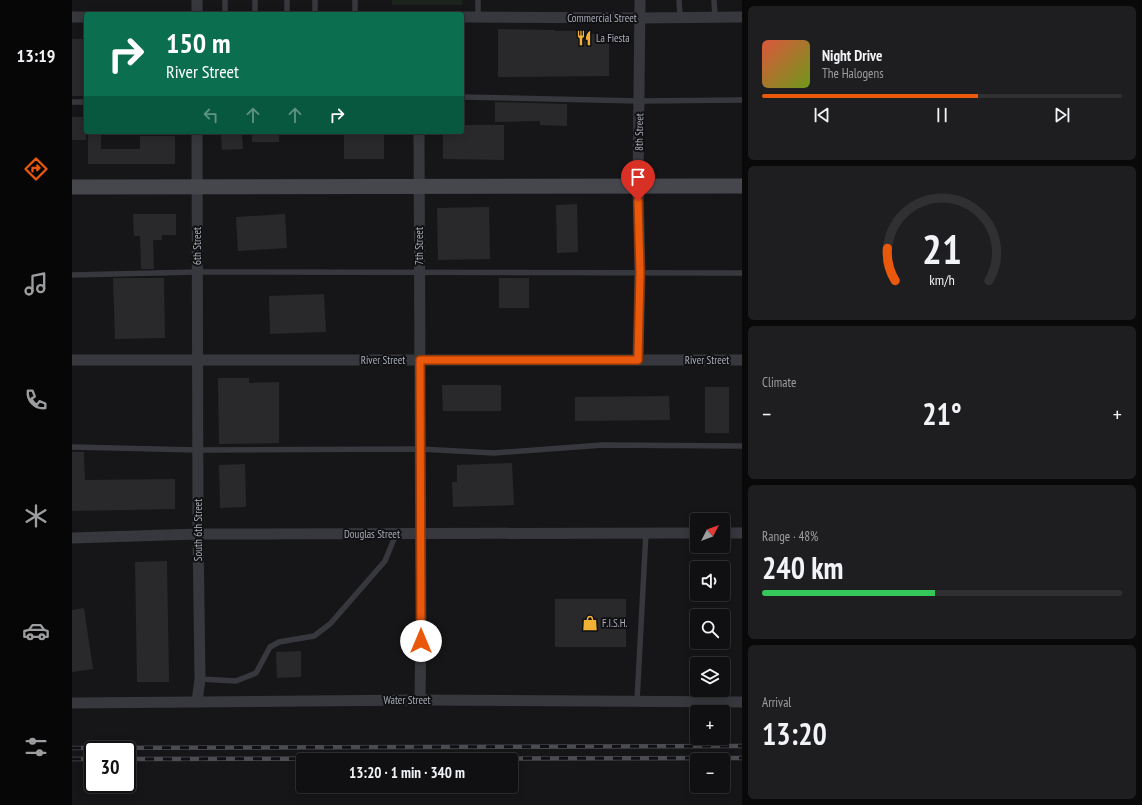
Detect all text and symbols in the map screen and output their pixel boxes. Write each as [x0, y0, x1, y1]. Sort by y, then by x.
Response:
street label: Commercial Street [567, 11, 637, 25]
text: 150 m [166, 24, 230, 61]
icon: right [100, 28, 152, 80]
restaurant icon: La Fiesta [575, 29, 593, 47]
place label: La Fiesta [596, 31, 630, 45]
text: 13:19 [17, 44, 55, 67]
text: Night Drive [822, 46, 882, 65]
text: River Street [166, 60, 239, 83]
text: The Halogens [822, 65, 884, 82]
icon: left [200, 104, 222, 126]
icon: ahead [242, 104, 264, 126]
icon: ahead [284, 104, 306, 126]
icon: right [326, 104, 348, 126]
icon: previous [811, 104, 833, 126]
icon: pause [931, 104, 953, 126]
icon: next [1051, 104, 1073, 126]
street label: 8th Street [632, 113, 646, 151]
icon: directions [22, 155, 50, 183]
pin [621, 160, 655, 201]
icon: arrive [627, 166, 649, 188]
text: 21 [922, 221, 962, 274]
street label: 6th Street [190, 227, 204, 265]
street label: 7th Street [412, 227, 426, 265]
text: km/h [929, 269, 955, 288]
icon: music [22, 270, 50, 298]
street label: River Street [361, 353, 405, 367]
street label: River Street [685, 353, 729, 367]
text: Climate [762, 374, 796, 391]
icon: phone [22, 386, 50, 414]
text: 21° [922, 394, 962, 433]
text: − [762, 400, 771, 428]
text: + [1113, 400, 1122, 428]
street label: South 6th Street [191, 499, 205, 561]
icon: climate [22, 502, 50, 530]
north arrow [690, 513, 730, 553]
map controls [690, 513, 730, 793]
street label: Douglas Street [344, 527, 400, 541]
text: Range · 48% [762, 528, 818, 545]
text: 240 km [762, 548, 843, 587]
button: sound [690, 561, 730, 601]
button: search [690, 609, 730, 649]
shop icon: F.I.S.H. [581, 614, 599, 632]
place label: F.I.S.H. [602, 616, 628, 630]
icon: car [22, 617, 50, 645]
position arrow [400, 620, 442, 662]
button: layers [690, 657, 730, 697]
street label: Water Street [383, 693, 431, 707]
text: Arrival [762, 694, 791, 711]
button: + [690, 705, 730, 745]
text: 13:20 [762, 714, 827, 753]
icon: filters [22, 733, 50, 761]
speed limit sign: 30 [84, 741, 136, 793]
button: − [690, 753, 730, 793]
text: 13:20 · 1 min · 340 m [349, 763, 465, 782]

